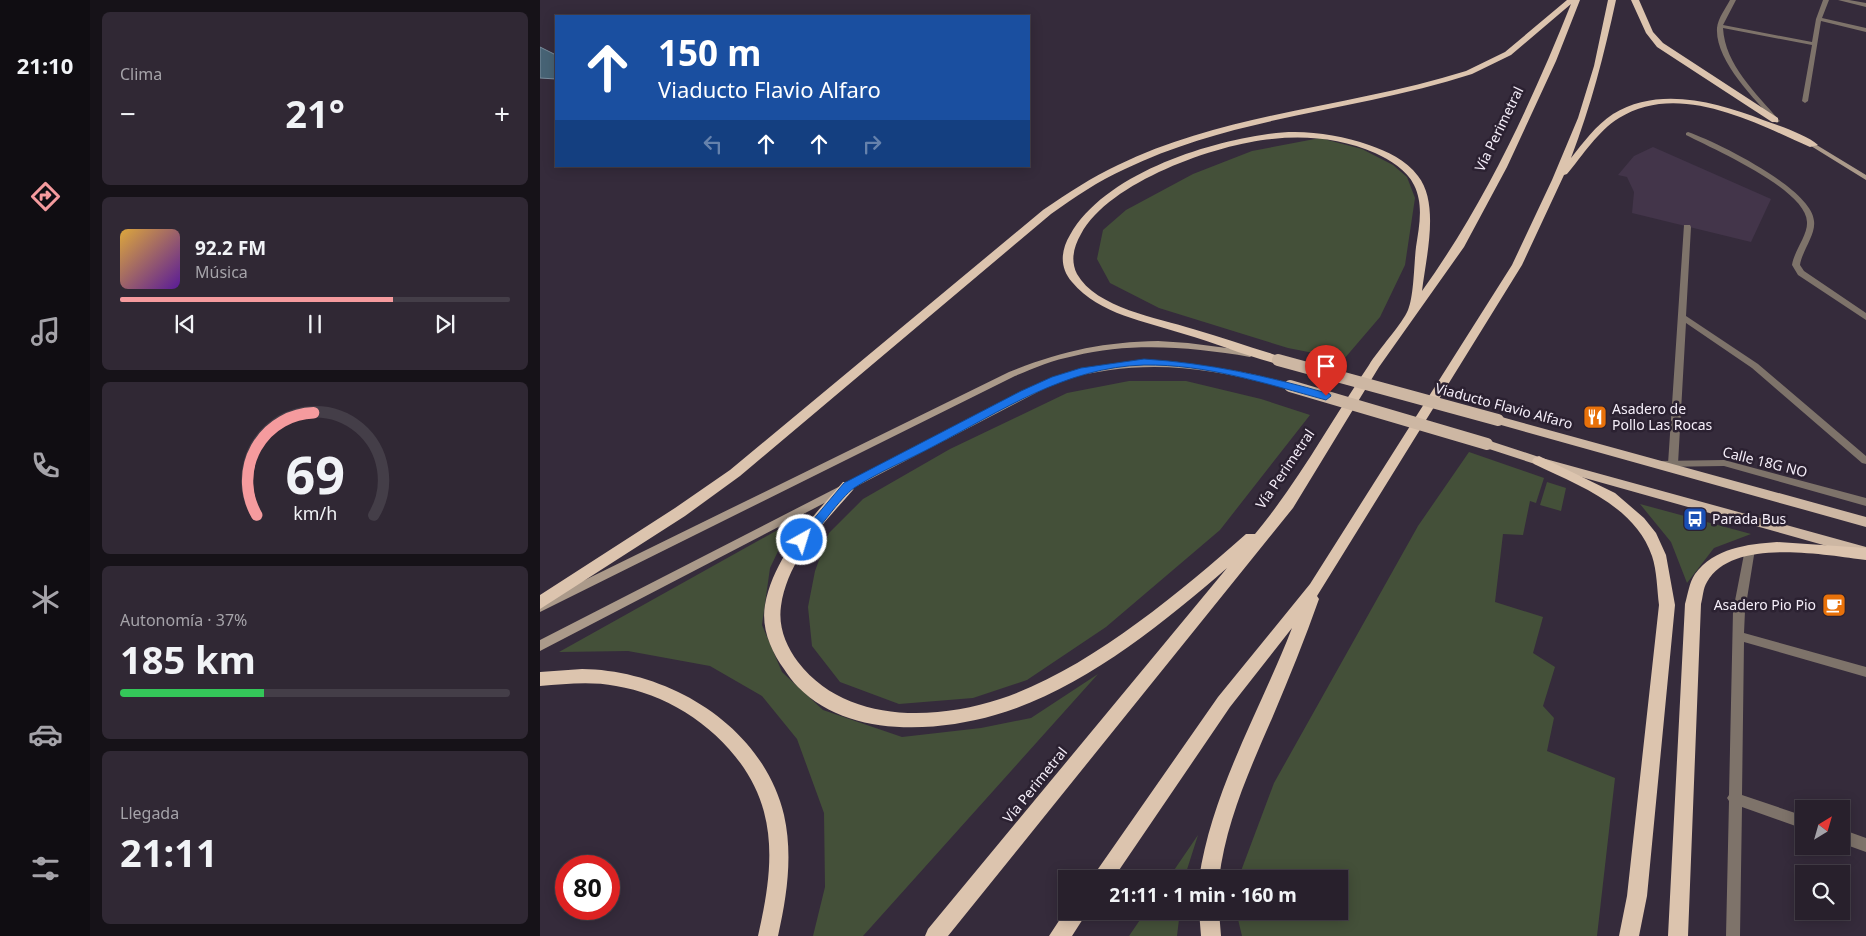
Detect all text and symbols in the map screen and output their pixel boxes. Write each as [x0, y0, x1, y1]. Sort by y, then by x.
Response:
text: 150 m [658, 29, 761, 76]
icon: ahead [575, 35, 640, 100]
text: 21:10 [17, 50, 73, 80]
text: Clima [120, 63, 162, 85]
text: Viaducto Flavio Alfaro [658, 74, 881, 104]
street label: Vía Perimetral [1470, 83, 1527, 174]
text: 21° [285, 87, 345, 139]
text: − [120, 94, 136, 132]
text: + [494, 94, 510, 132]
icon: left [699, 130, 727, 158]
icon: ahead [752, 130, 780, 158]
icon: ahead [805, 130, 833, 158]
icon: right [858, 130, 886, 158]
icon: directions [28, 179, 63, 214]
text: 92.2 FM [195, 235, 266, 261]
text: Música [195, 261, 248, 283]
icon: previous [171, 310, 199, 338]
icon: pause [301, 310, 329, 338]
icon: next [431, 310, 459, 338]
icon: music [28, 314, 63, 349]
pin [1305, 345, 1347, 396]
icon: arrive [1312, 352, 1340, 380]
street label: Viaducto Flavio Alfaro [1433, 378, 1575, 433]
place label: Asadero de Pollo Las Rocas [1612, 399, 1713, 434]
restaurant icon: Asadero de Pollo Las Rocas [1582, 404, 1608, 430]
street label: Vía Perimetral [1251, 425, 1318, 512]
text: 69 [285, 438, 345, 509]
street label: Calle 18G NO [1721, 442, 1810, 481]
icon: phone [28, 448, 63, 483]
text: km/h [293, 501, 337, 525]
bus stop icon: Parada Bus [1682, 506, 1708, 532]
place label: Parada Bus [1712, 509, 1787, 528]
position arrow [775, 513, 827, 565]
icon: climate [28, 582, 63, 617]
cafe icon: Asadero Pio Pio [1821, 592, 1847, 618]
place label: Asadero Pio Pio [1714, 595, 1816, 614]
text: Autonomía · 37% [120, 609, 247, 631]
text: 185 km [120, 633, 256, 685]
icon: car [28, 717, 63, 752]
street label: Vía Perimetral [998, 743, 1071, 827]
north arrow [1795, 800, 1850, 855]
map controls [1795, 800, 1850, 920]
text: Llegada [120, 802, 179, 824]
text: 21:11 [120, 826, 218, 878]
icon: filters [28, 851, 63, 886]
speed limit sign: 80 [555, 855, 620, 920]
button: search [1795, 865, 1850, 920]
text: 21:11 · 1 min · 160 m [1109, 882, 1297, 908]

